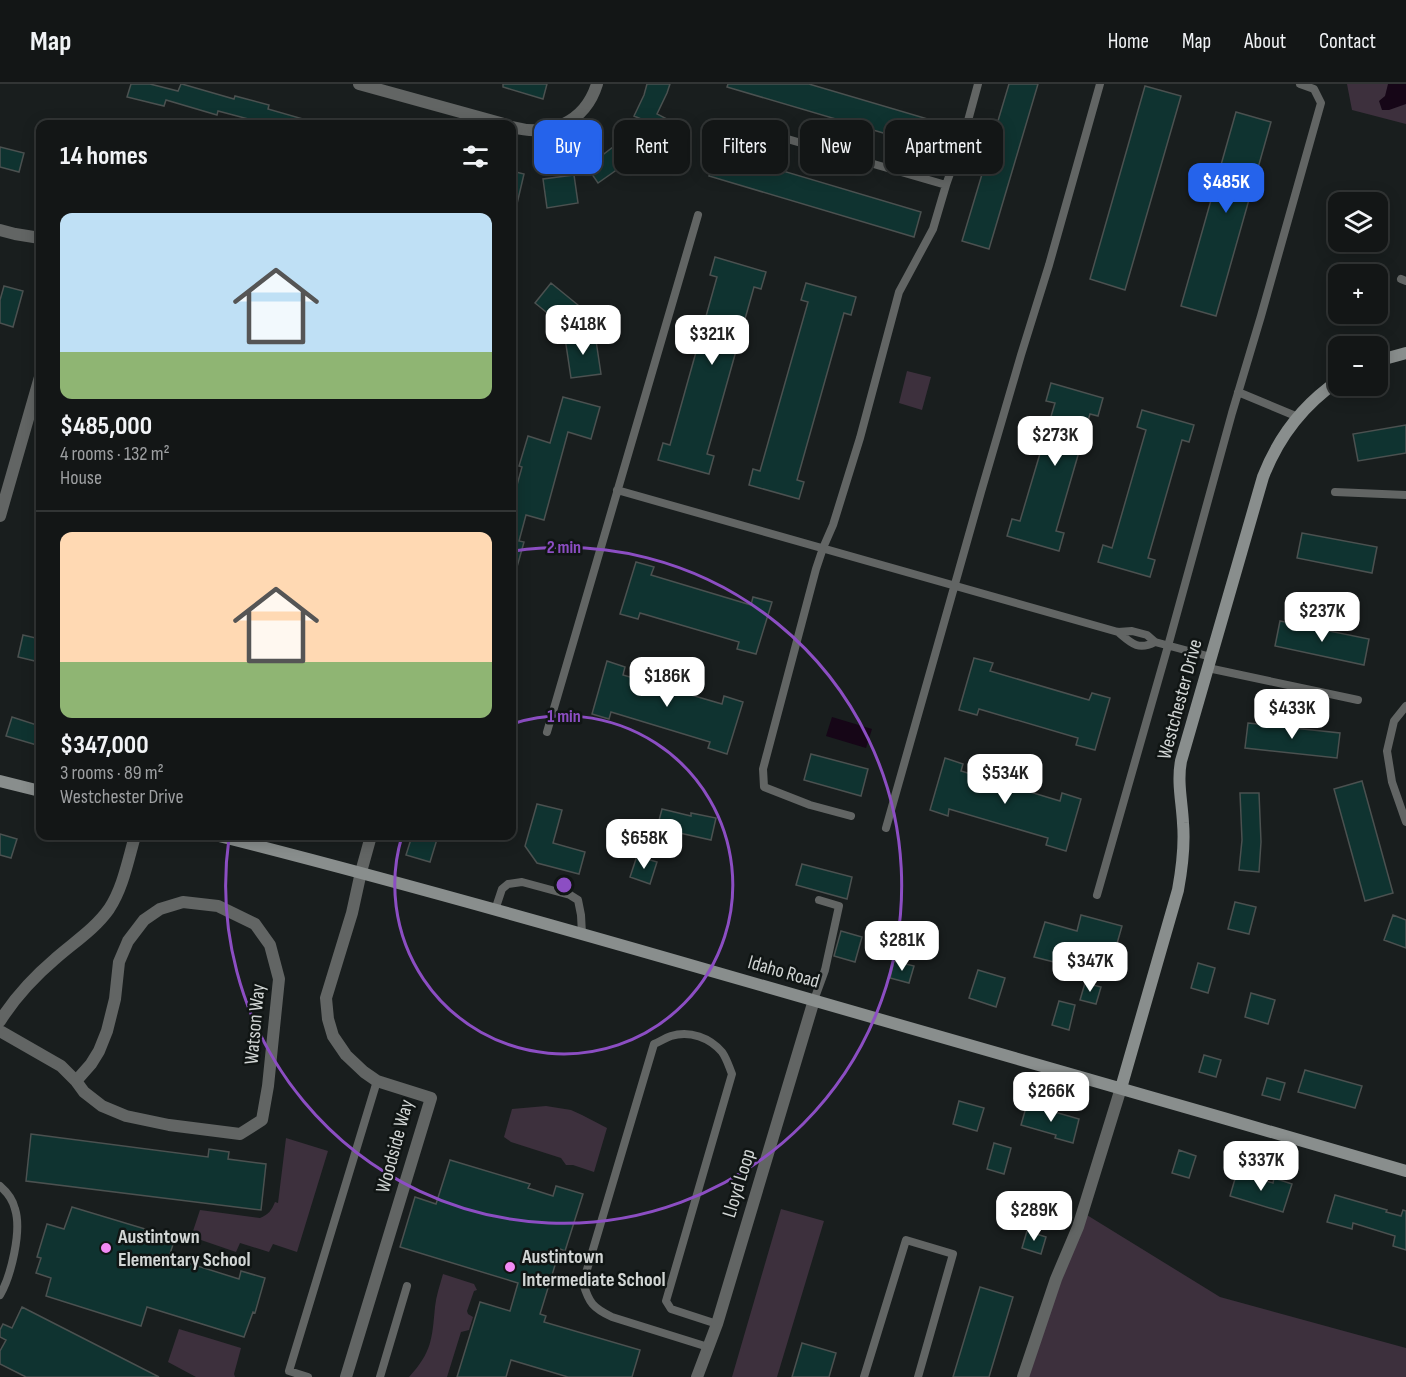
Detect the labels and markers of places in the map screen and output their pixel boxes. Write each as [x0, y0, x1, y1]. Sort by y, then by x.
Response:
pin: $485K [1184, 163, 1268, 214]
pin: $418K [541, 305, 625, 356]
pin: $321K [670, 315, 754, 366]
pin: $273K [1013, 416, 1097, 467]
pin: $237K [1280, 592, 1364, 643]
pin: $186K [625, 657, 709, 708]
pin: $433K [1250, 689, 1334, 740]
pin: $534K [963, 754, 1047, 805]
pin: $658K [602, 819, 686, 870]
centre of rings [554, 875, 574, 895]
pin: $281K [860, 921, 944, 972]
pin: $347K [1048, 942, 1132, 993]
pin: $266K [1009, 1072, 1093, 1123]
pin: $337K [1219, 1141, 1303, 1192]
pin: $289K [992, 1191, 1076, 1242]
place label: Austintown Elementary School [117, 1225, 251, 1272]
marker: Austintown Elementary School [99, 1241, 113, 1255]
place label: Austintown Intermediate School [521, 1245, 665, 1292]
marker: Austintown Intermediate School [503, 1260, 517, 1274]

